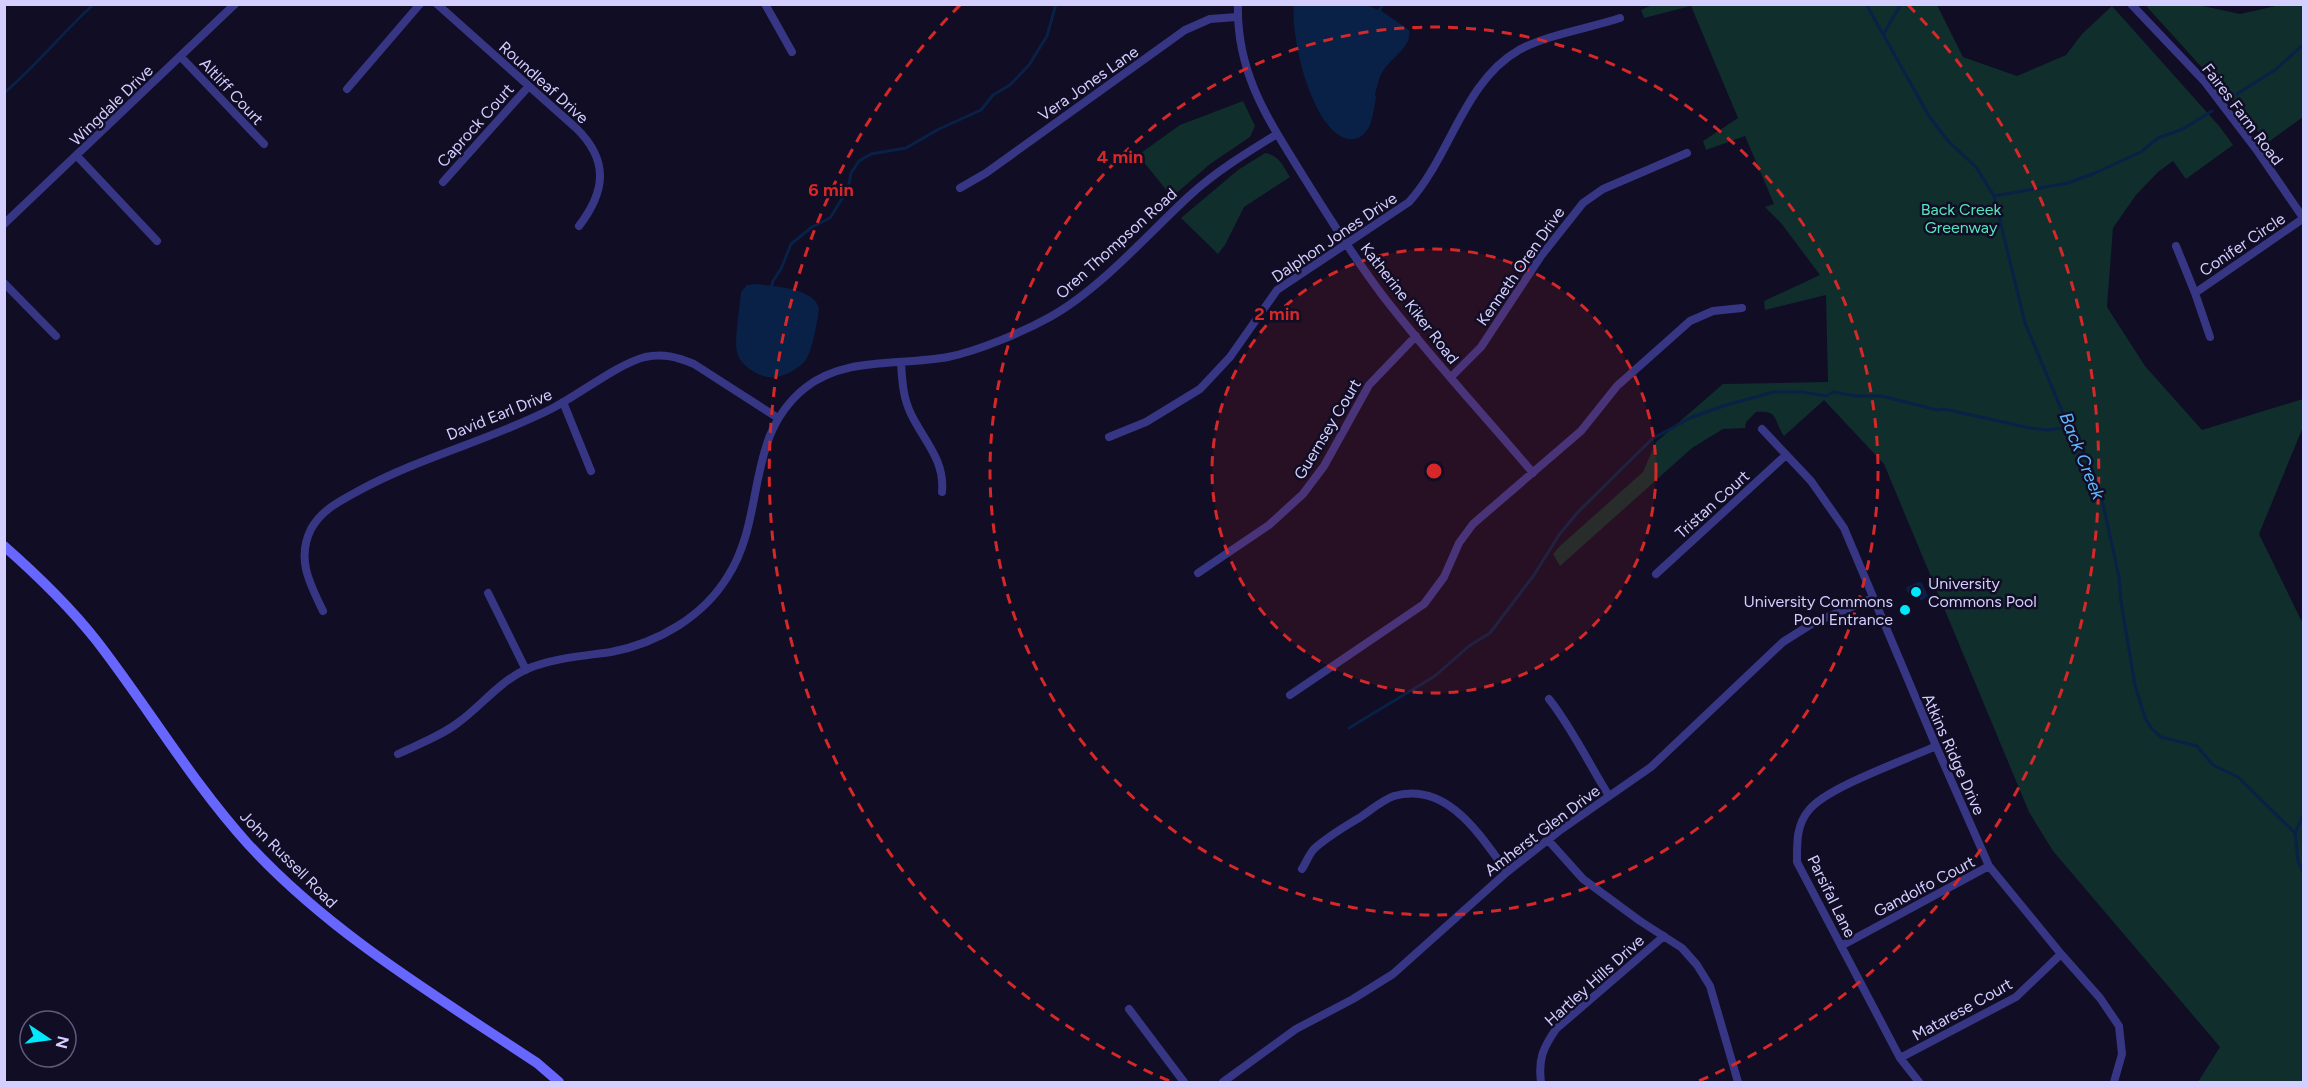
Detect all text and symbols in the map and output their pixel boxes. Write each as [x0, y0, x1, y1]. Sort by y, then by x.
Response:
street label: Roundleaf Drive [495, 37, 592, 128]
street label: Vera Jones Lane [1035, 42, 1142, 125]
street label: Altliff Court [196, 54, 267, 129]
street label: Faires Farm Road [2198, 60, 2287, 169]
street label: Wingdale Drive [66, 61, 157, 150]
street label: Caprock Court [433, 80, 518, 171]
text: 4 min [1097, 146, 1143, 168]
text: 6 min [808, 179, 854, 201]
street label: Oren Thompson Road [1052, 184, 1181, 303]
street label: Dalphon Jones Drive [1268, 188, 1401, 286]
park label: Back Creek Greenway [1921, 200, 2001, 237]
street label: Kenneth Oren Drive [1472, 203, 1569, 329]
street label: Conifer Circle [2196, 209, 2289, 280]
street label: Katherine Kiker Road [1356, 239, 1463, 368]
text: 2 min [1254, 303, 1300, 325]
street label: Guernsey Court [1290, 376, 1365, 483]
street label: David Earl Drive [444, 385, 555, 444]
water label: Back Creek [2055, 409, 2110, 504]
centre of rings [1424, 461, 1444, 481]
street label: Tristan Court [1671, 466, 1753, 543]
place label: University Commons Pool [1928, 574, 2037, 611]
marker: University Commons Pool [1909, 585, 1923, 599]
place label: University Commons Pool Entrance [1743, 592, 1893, 629]
marker: University Commons Pool Entrance [1898, 603, 1912, 617]
street label: Atkins Ridge Drive [1918, 691, 1989, 818]
street label: Amherst Glen Drive [1481, 781, 1604, 880]
street label: John Russell Road [236, 807, 341, 912]
street label: Parsifal Lane [1803, 852, 1860, 941]
street label: Gandolfo Court [1870, 852, 1978, 921]
street label: Hartley Hills Drive [1541, 931, 1648, 1030]
street label: Matarese Court [1909, 974, 2016, 1045]
north arrow [18, 1009, 78, 1069]
text: N [51, 1034, 73, 1050]

